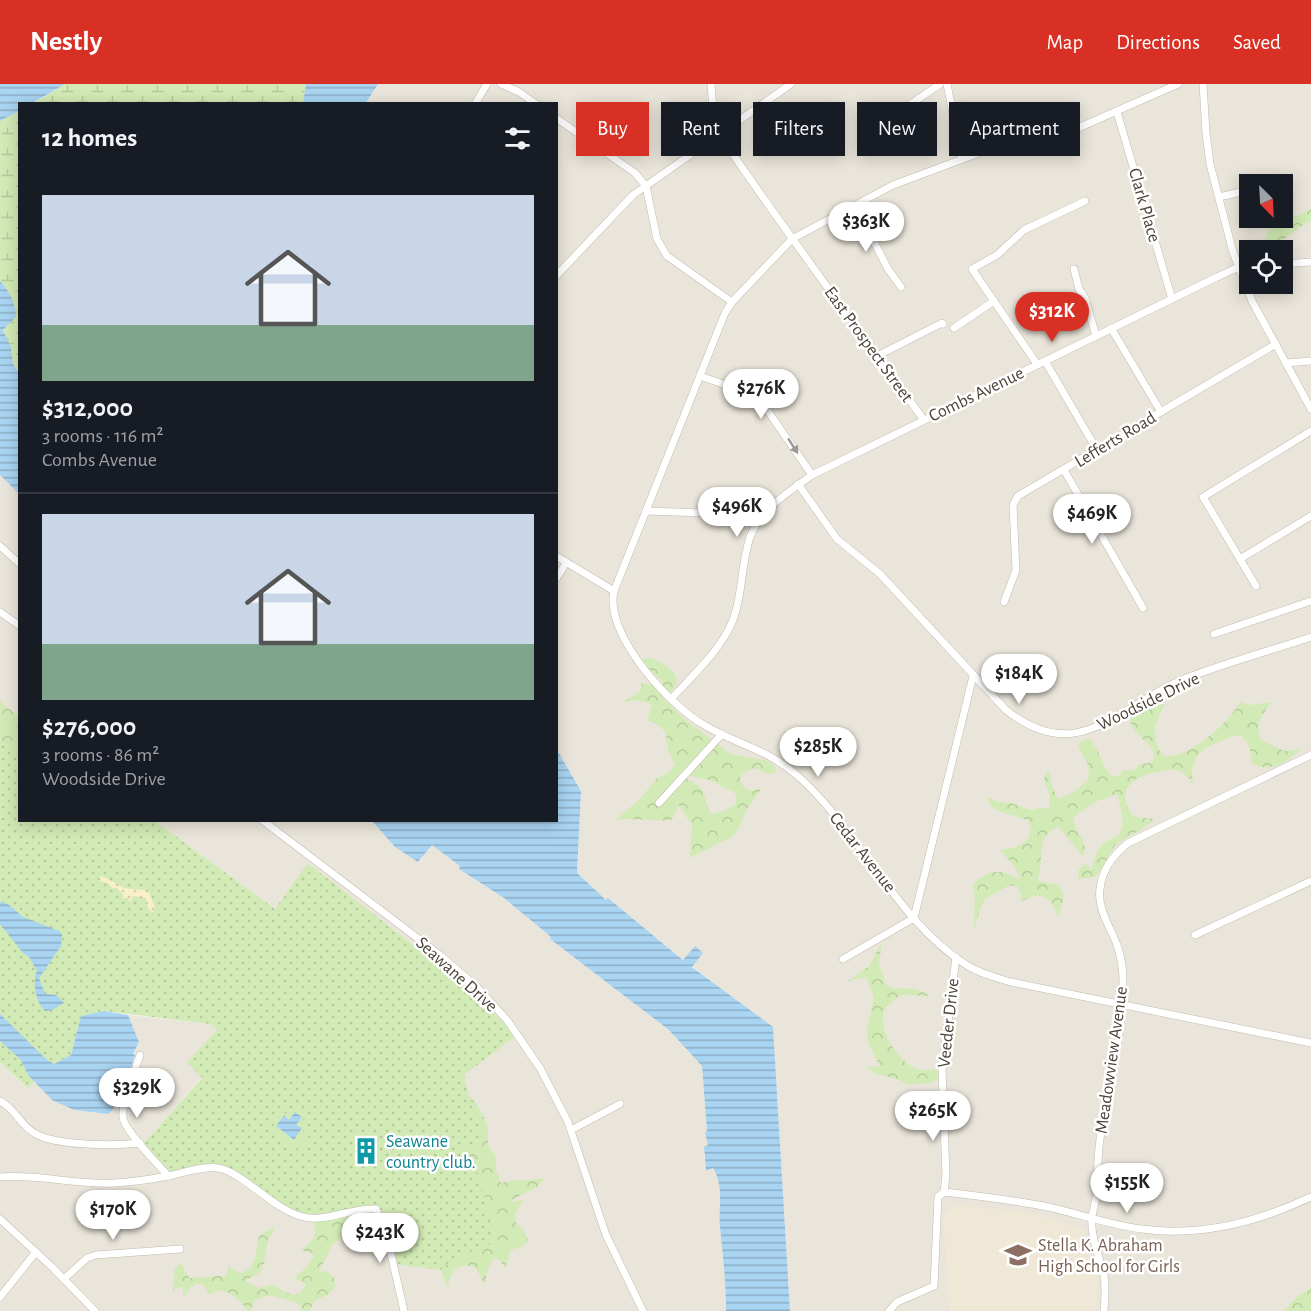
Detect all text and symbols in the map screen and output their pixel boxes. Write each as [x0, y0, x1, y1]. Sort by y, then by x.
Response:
text: Nestly [30, 28, 102, 56]
text: Map [1047, 32, 1083, 53]
text: Directions [1116, 32, 1200, 53]
text: Saved [1233, 32, 1281, 53]
chip: Buy [576, 102, 649, 156]
chip: Rent [661, 102, 741, 156]
chip: Filters [753, 102, 845, 156]
chip: New [857, 102, 937, 156]
chip: Apartment [949, 102, 1080, 156]
icon: filters [501, 122, 534, 155]
text: 12 homes [42, 125, 137, 151]
street label: Clark Place [1125, 166, 1163, 244]
north arrow [1239, 174, 1293, 228]
map controls [1239, 174, 1293, 294]
pin: $363K [824, 202, 908, 253]
text: $363K [842, 211, 890, 231]
icon: home [234, 234, 342, 342]
button: locate [1239, 240, 1293, 294]
street label: East Prospect Street [820, 284, 916, 406]
pin: $312K [1010, 292, 1094, 343]
text: $312K [1029, 301, 1075, 321]
street label: Combs Avenue [926, 364, 1027, 426]
pin: $276K [719, 369, 803, 420]
text: $276K [737, 378, 785, 398]
text: $312,000 [42, 395, 133, 421]
street label: Lefferts Road [1072, 409, 1159, 471]
text: 3 rooms · 116 m² [42, 426, 163, 446]
one-way arrow [787, 438, 798, 454]
text: Combs Avenue [42, 450, 157, 470]
pin: $496K [695, 487, 779, 538]
pin: $469K [1050, 494, 1134, 545]
text: $496K [712, 496, 762, 516]
text: $469K [1067, 503, 1117, 523]
icon: home [234, 553, 342, 661]
pin: $184K [977, 654, 1061, 705]
text: $184K [995, 663, 1043, 683]
street label: Woodside Drive [1094, 669, 1202, 734]
text: $276,000 [42, 714, 136, 740]
pin: $285K [776, 727, 860, 778]
text: $285K [794, 736, 842, 756]
text: 3 rooms · 86 m² [42, 745, 159, 765]
text: Woodside Drive [42, 769, 166, 789]
street label: Cedar Avenue [826, 809, 899, 896]
street label: Seawane Drive [412, 934, 500, 1016]
street label: Veeder Drive [935, 978, 963, 1069]
street label: Meadowview Avenue [1093, 985, 1131, 1135]
pin: $329K [95, 1068, 179, 1119]
text: $329K [113, 1077, 161, 1097]
pin: $265K [891, 1091, 975, 1142]
text: $265K [909, 1100, 957, 1120]
place label: Seawane country club. [386, 1133, 476, 1172]
building icon: Seawane country club. [351, 1136, 381, 1166]
pin: $155K [1085, 1163, 1169, 1214]
text: $155K [1104, 1172, 1150, 1192]
pin: $170K [71, 1190, 155, 1241]
text: $170K [90, 1199, 136, 1219]
pin: $243K [338, 1213, 422, 1264]
text: $243K [356, 1222, 404, 1242]
place label: Stella K. Abraham High School for Girls [1038, 1237, 1180, 1276]
school or university icon: Stella K. Abraham High School for Girls [1003, 1240, 1033, 1270]

